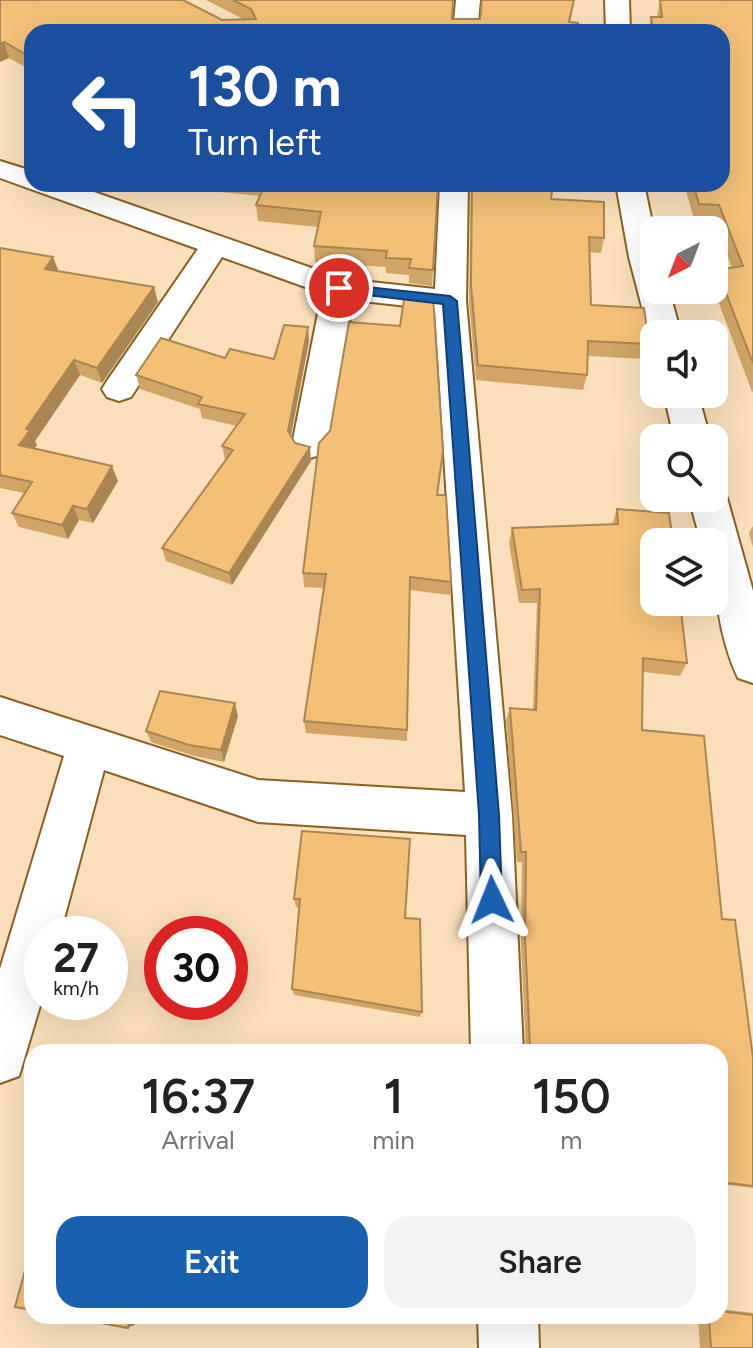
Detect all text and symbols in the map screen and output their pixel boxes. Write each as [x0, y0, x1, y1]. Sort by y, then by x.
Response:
text: 130 m [188, 53, 341, 120]
icon: left [56, 56, 160, 160]
text: Turn left [188, 121, 322, 164]
north arrow [640, 216, 728, 304]
map controls [640, 216, 728, 616]
pin [305, 254, 373, 322]
icon: arrive [317, 266, 361, 310]
button: sound [640, 320, 728, 408]
button: search [640, 424, 728, 512]
button: layers [640, 528, 728, 616]
position arrow [450, 858, 534, 942]
speed limit sign: 30 [144, 916, 248, 1020]
text: 27 [53, 934, 99, 982]
text: km/h [53, 976, 99, 1000]
text: 16:37 [141, 1067, 255, 1125]
text: 1 [383, 1067, 404, 1125]
text: 150 [532, 1067, 611, 1125]
text: Arrival [161, 1124, 235, 1156]
text: min [372, 1124, 415, 1156]
text: m [560, 1124, 582, 1156]
button: Exit [56, 1216, 368, 1308]
button: Share [384, 1216, 696, 1308]

